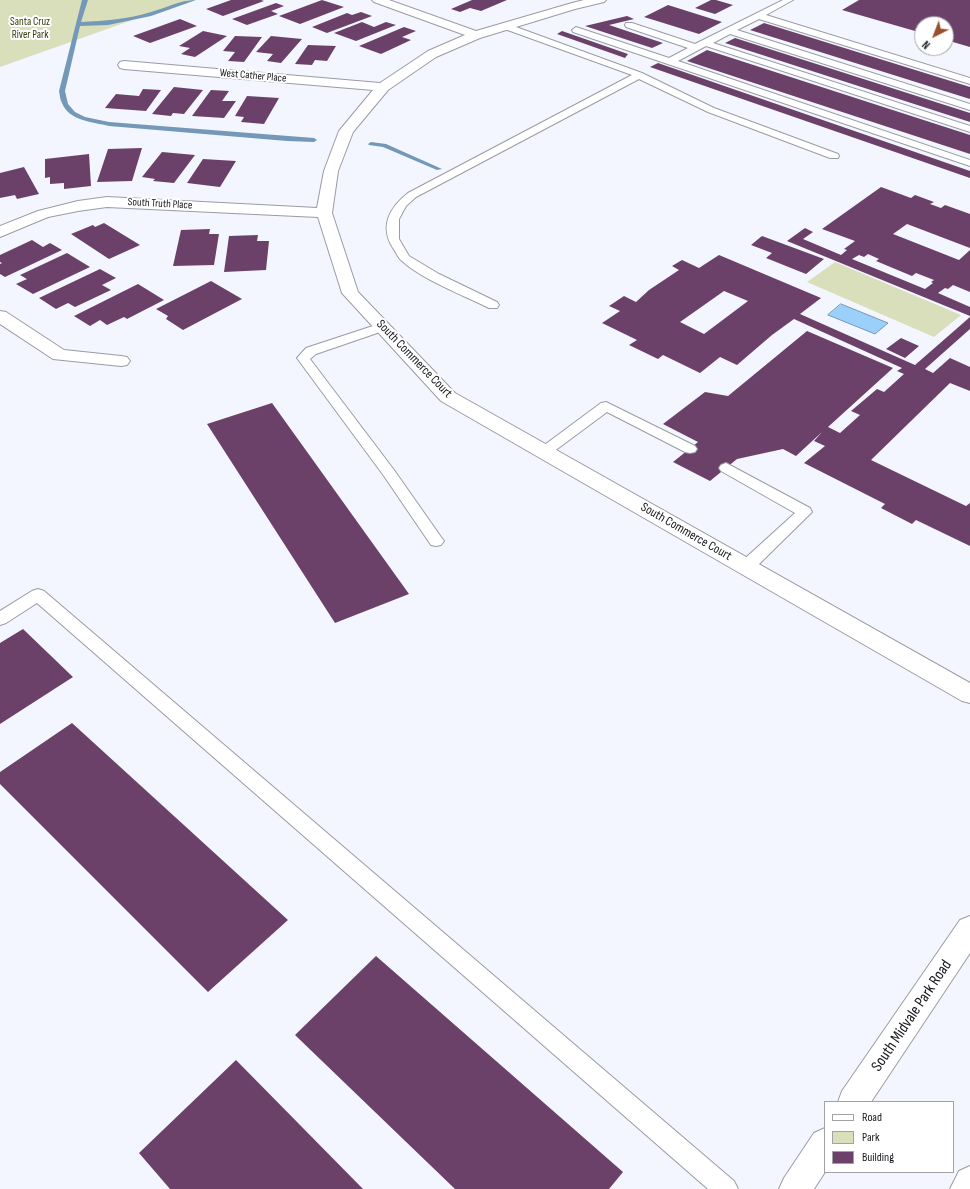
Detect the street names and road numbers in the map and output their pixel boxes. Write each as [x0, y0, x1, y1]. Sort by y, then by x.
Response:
street label: West Cather Place [219, 67, 287, 85]
street label: South Truth Place [127, 196, 193, 212]
street label: South Commerce Court [373, 317, 455, 401]
street label: South Commerce Court [638, 500, 734, 564]
street label: South Midvale Park Road [868, 957, 956, 1075]

